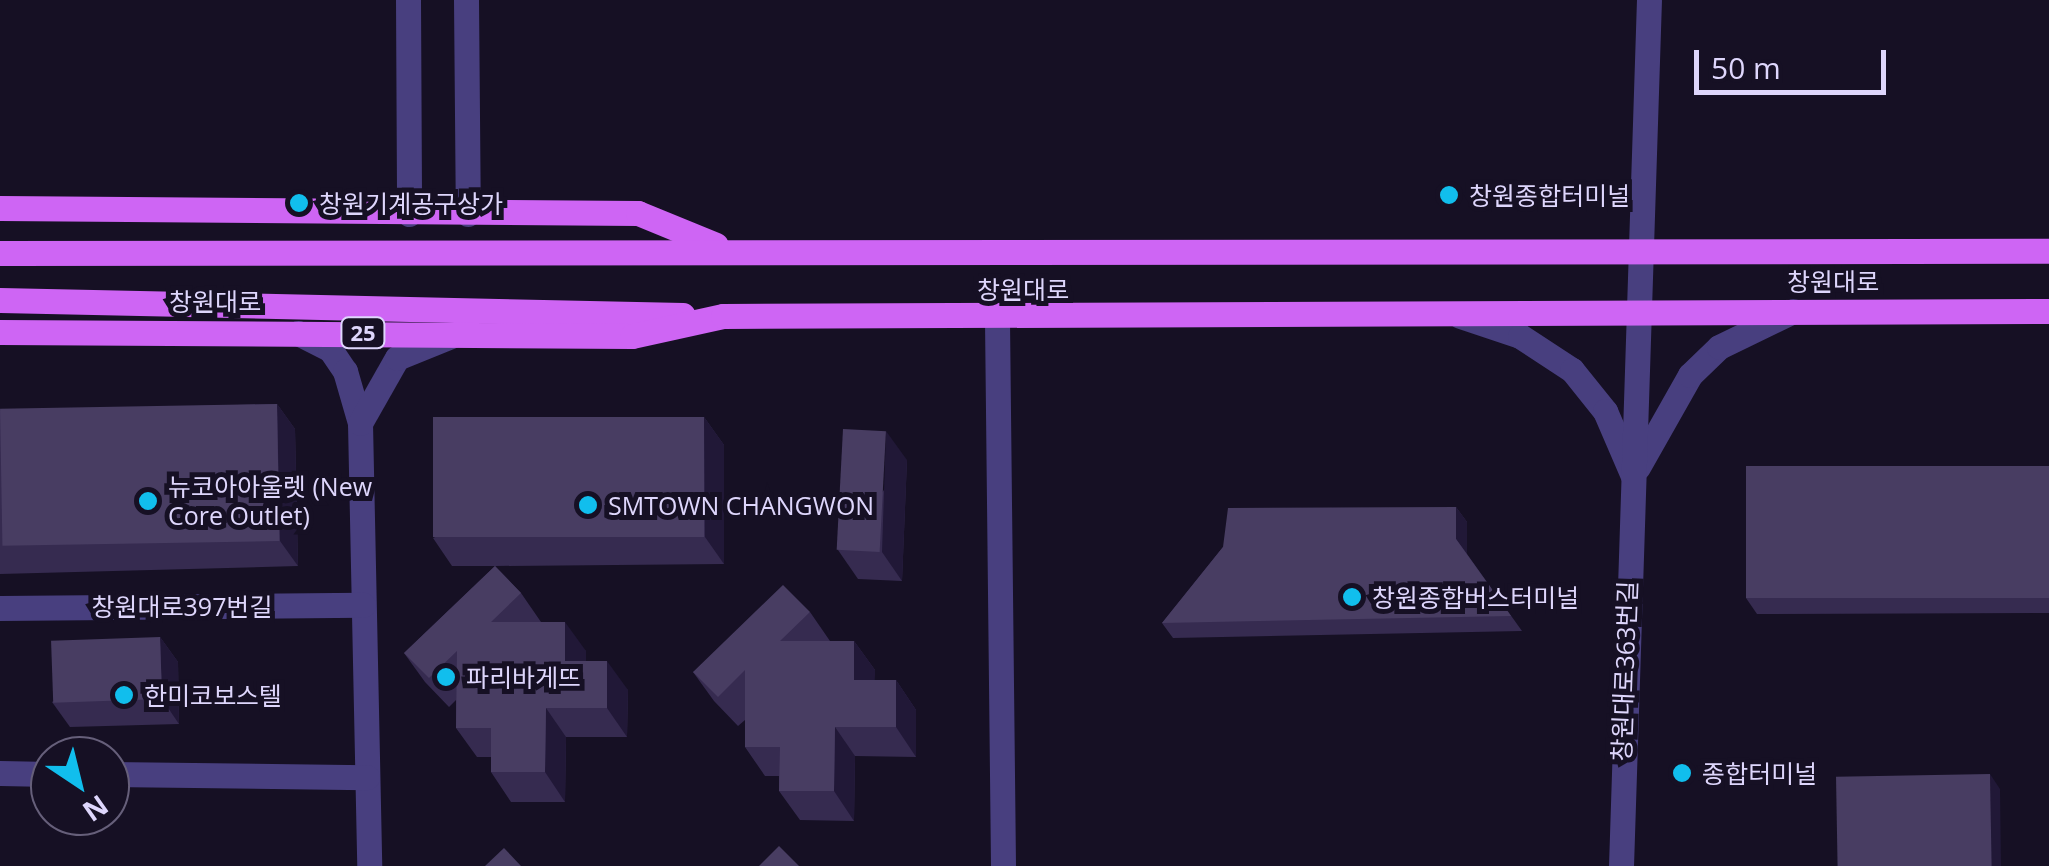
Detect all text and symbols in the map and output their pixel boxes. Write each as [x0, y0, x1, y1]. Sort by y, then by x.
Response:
scale bar [1699, 30, 1892, 92]
text: 50 m [1711, 47, 1781, 88]
place label: 창원종합터미널 [1469, 180, 1630, 210]
marker: 창원종합터미널 [1438, 184, 1460, 206]
place label: 창원기계공구상가 [319, 188, 503, 218]
marker: 창원기계공구상가 [288, 192, 310, 214]
street label: 창원대로 [1787, 266, 1879, 296]
street label: 창원대로 [977, 274, 1069, 304]
street label: 창원대로 [169, 286, 261, 316]
road number: 25 [338, 316, 388, 350]
place label: 뉴코아아울렛 (New Core Outlet) [168, 472, 372, 531]
marker: 뉴코아아울렛 (New Core Outlet) [137, 490, 159, 512]
place label: SMTOWN CHANGWON [608, 490, 874, 520]
marker: SMTOWN CHANGWON [577, 494, 599, 516]
street label: 창원대로363번길 [1606, 580, 1642, 762]
place label: 창원종합버스터미널 [1372, 582, 1579, 612]
marker: 창원종합버스터미널 [1341, 586, 1363, 608]
street label: 창원대로397번길 [92, 591, 272, 621]
place label: 파리바게뜨 [466, 662, 581, 692]
marker: 파리바게뜨 [435, 666, 457, 688]
place label: 한미코보스텔 [144, 680, 282, 710]
marker: 한미코보스텔 [113, 684, 135, 706]
north arrow [30, 736, 130, 836]
place label: 종합터미널 [1702, 758, 1817, 788]
marker: 종합터미널 [1671, 762, 1693, 784]
text: N [76, 787, 116, 831]

